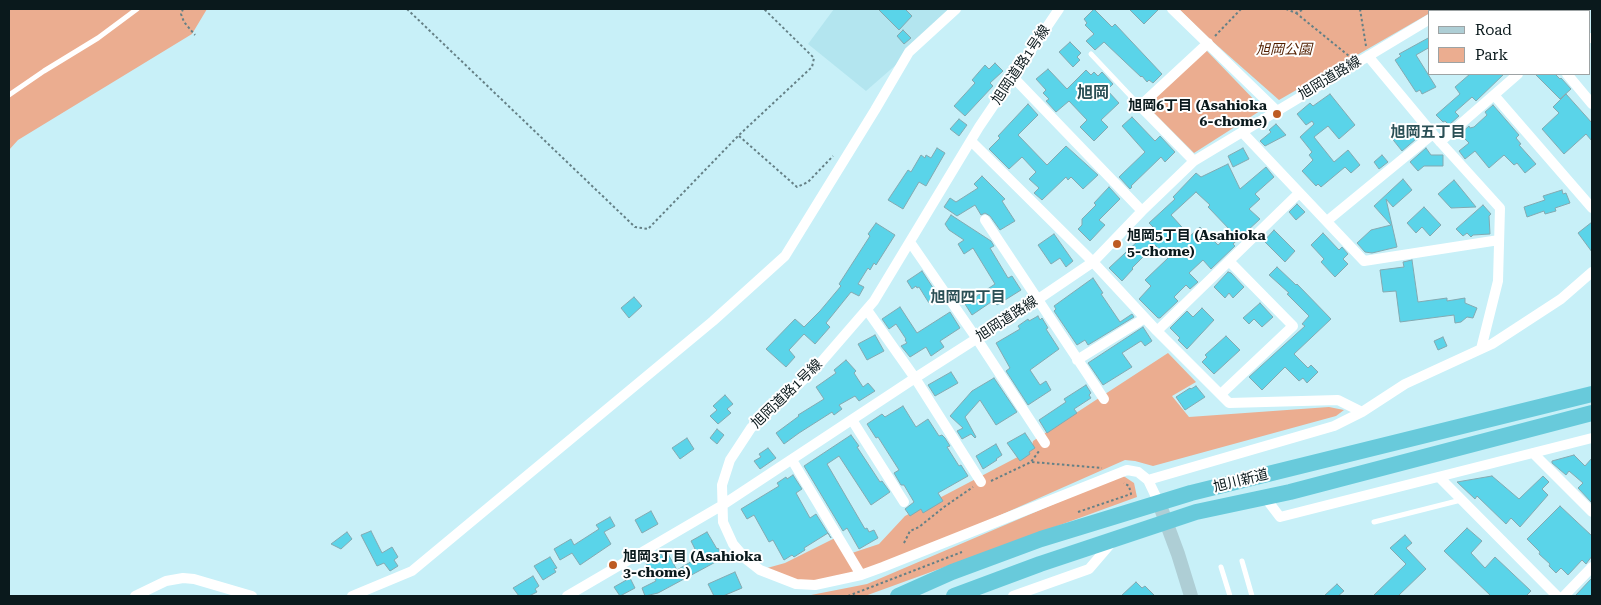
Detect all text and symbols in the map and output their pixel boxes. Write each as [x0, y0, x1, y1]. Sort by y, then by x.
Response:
legend [1428, 10, 1591, 75]
text: Road [1475, 21, 1512, 39]
street label: 旭岡道路1号線 [988, 22, 1054, 108]
park label: 旭岡公園 [1256, 42, 1312, 58]
text: Park [1475, 46, 1508, 64]
street label: 旭岡道路線 [1296, 53, 1364, 103]
district label: 旭岡 [1077, 83, 1109, 103]
place label: 旭岡6丁目 (Asahioka 6-chome) [1128, 98, 1267, 130]
marker: 旭岡6丁目 (Asahioka 6-chome) [1271, 108, 1283, 120]
district label: 旭岡五丁目 [1391, 124, 1465, 142]
place label: 旭岡5丁目 (Asahioka 5-chome) [1127, 228, 1266, 260]
marker: 旭岡5丁目 (Asahioka 5-chome) [1111, 238, 1123, 250]
district label: 旭岡四丁目 [931, 289, 1005, 307]
street label: 旭岡道路線 [973, 293, 1041, 345]
street label: 旭岡道路1号線 [748, 356, 826, 432]
street label: 旭川新道 [1212, 466, 1270, 496]
place label: 旭岡3丁目 (Asahioka 3-chome) [623, 549, 762, 582]
marker: 旭岡3丁目 (Asahioka 3-chome) [607, 559, 619, 571]

